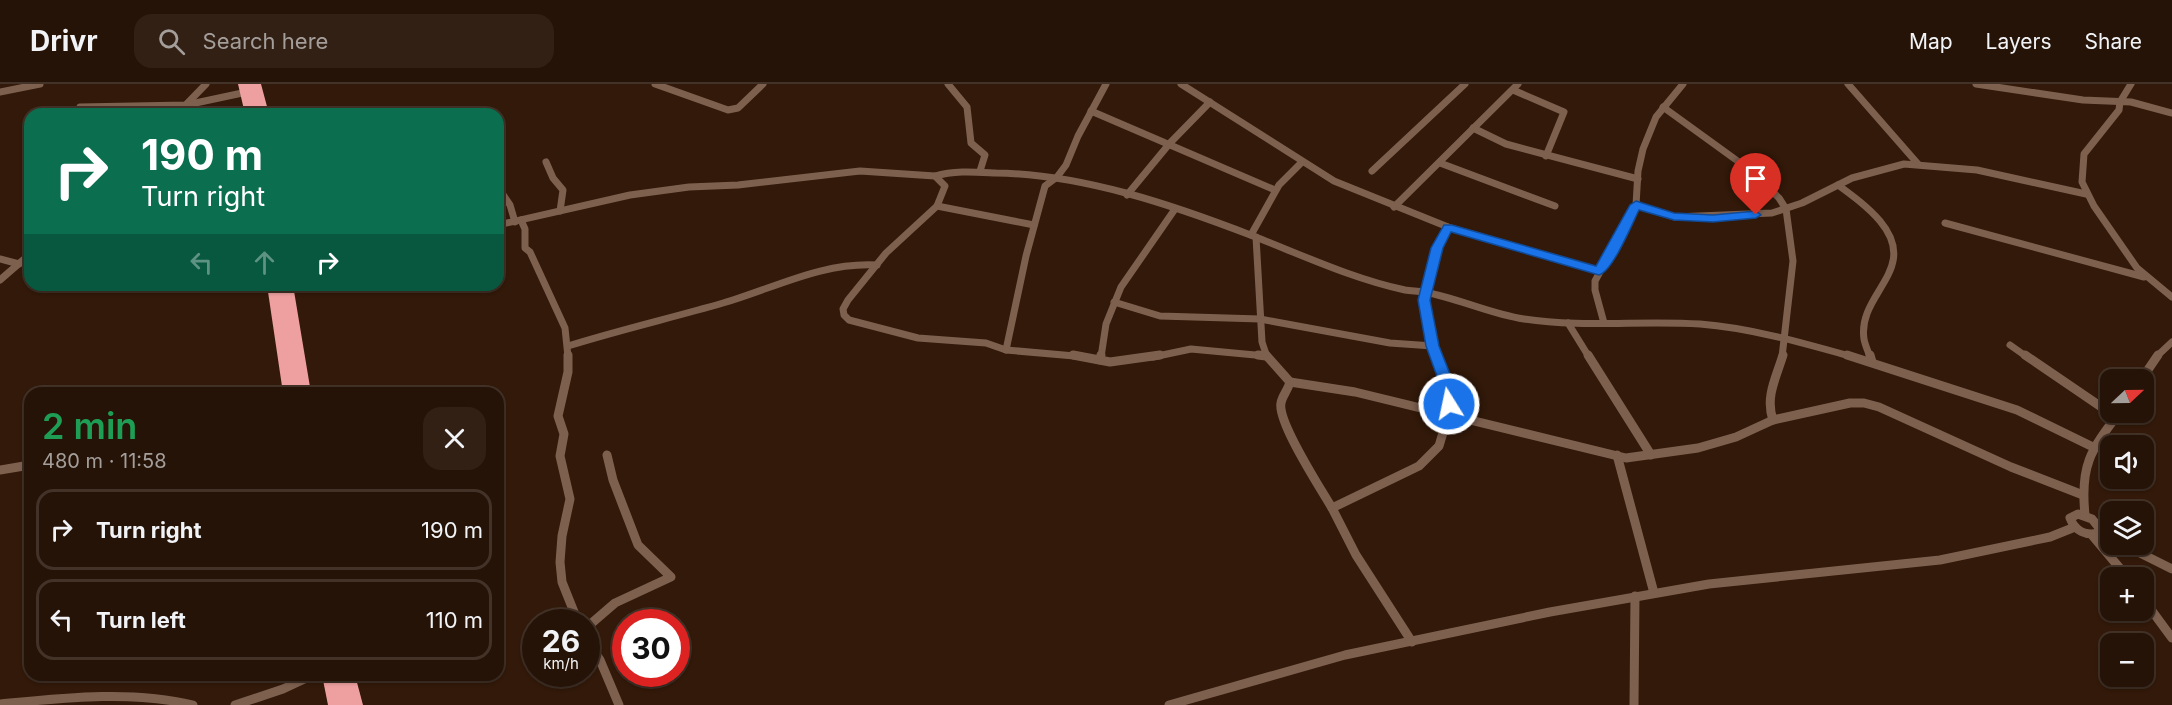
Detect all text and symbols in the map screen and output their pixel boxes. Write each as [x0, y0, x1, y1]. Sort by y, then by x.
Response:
search box [134, 14, 554, 68]
text: Drivr [30, 24, 98, 58]
icon: search [155, 25, 188, 58]
text: Search here [203, 28, 328, 54]
text: Map [1909, 29, 1953, 54]
text: Layers [1986, 29, 2052, 54]
text: Share [2085, 29, 2142, 54]
text: 190 m [141, 129, 263, 180]
icon: right [42, 132, 120, 210]
pin [1730, 153, 1781, 215]
icon: arrive [1739, 162, 1772, 195]
text: Turn right [141, 180, 265, 213]
icon: left [185, 246, 218, 279]
icon: ahead [248, 246, 281, 279]
icon: right [311, 246, 344, 279]
north arrow [2100, 369, 2154, 423]
map controls [2100, 369, 2154, 687]
position arrow [1417, 372, 1481, 436]
text: 2 min [42, 404, 137, 448]
button: close [423, 407, 486, 470]
button: sound [2100, 435, 2154, 489]
text: 480 m · 11:58 [42, 449, 167, 473]
button: layers [2100, 501, 2154, 555]
icon: right [45, 513, 78, 546]
text: Turn right [96, 517, 202, 543]
text: 190 m [421, 517, 483, 543]
button: + [2100, 567, 2154, 621]
icon: left [45, 603, 78, 636]
text: Turn left [96, 607, 186, 633]
text: 110 m [426, 607, 483, 633]
speed limit sign: 30 [612, 609, 690, 687]
text: 26 [542, 623, 580, 659]
button: − [2100, 633, 2154, 687]
text: km/h [543, 654, 579, 673]

